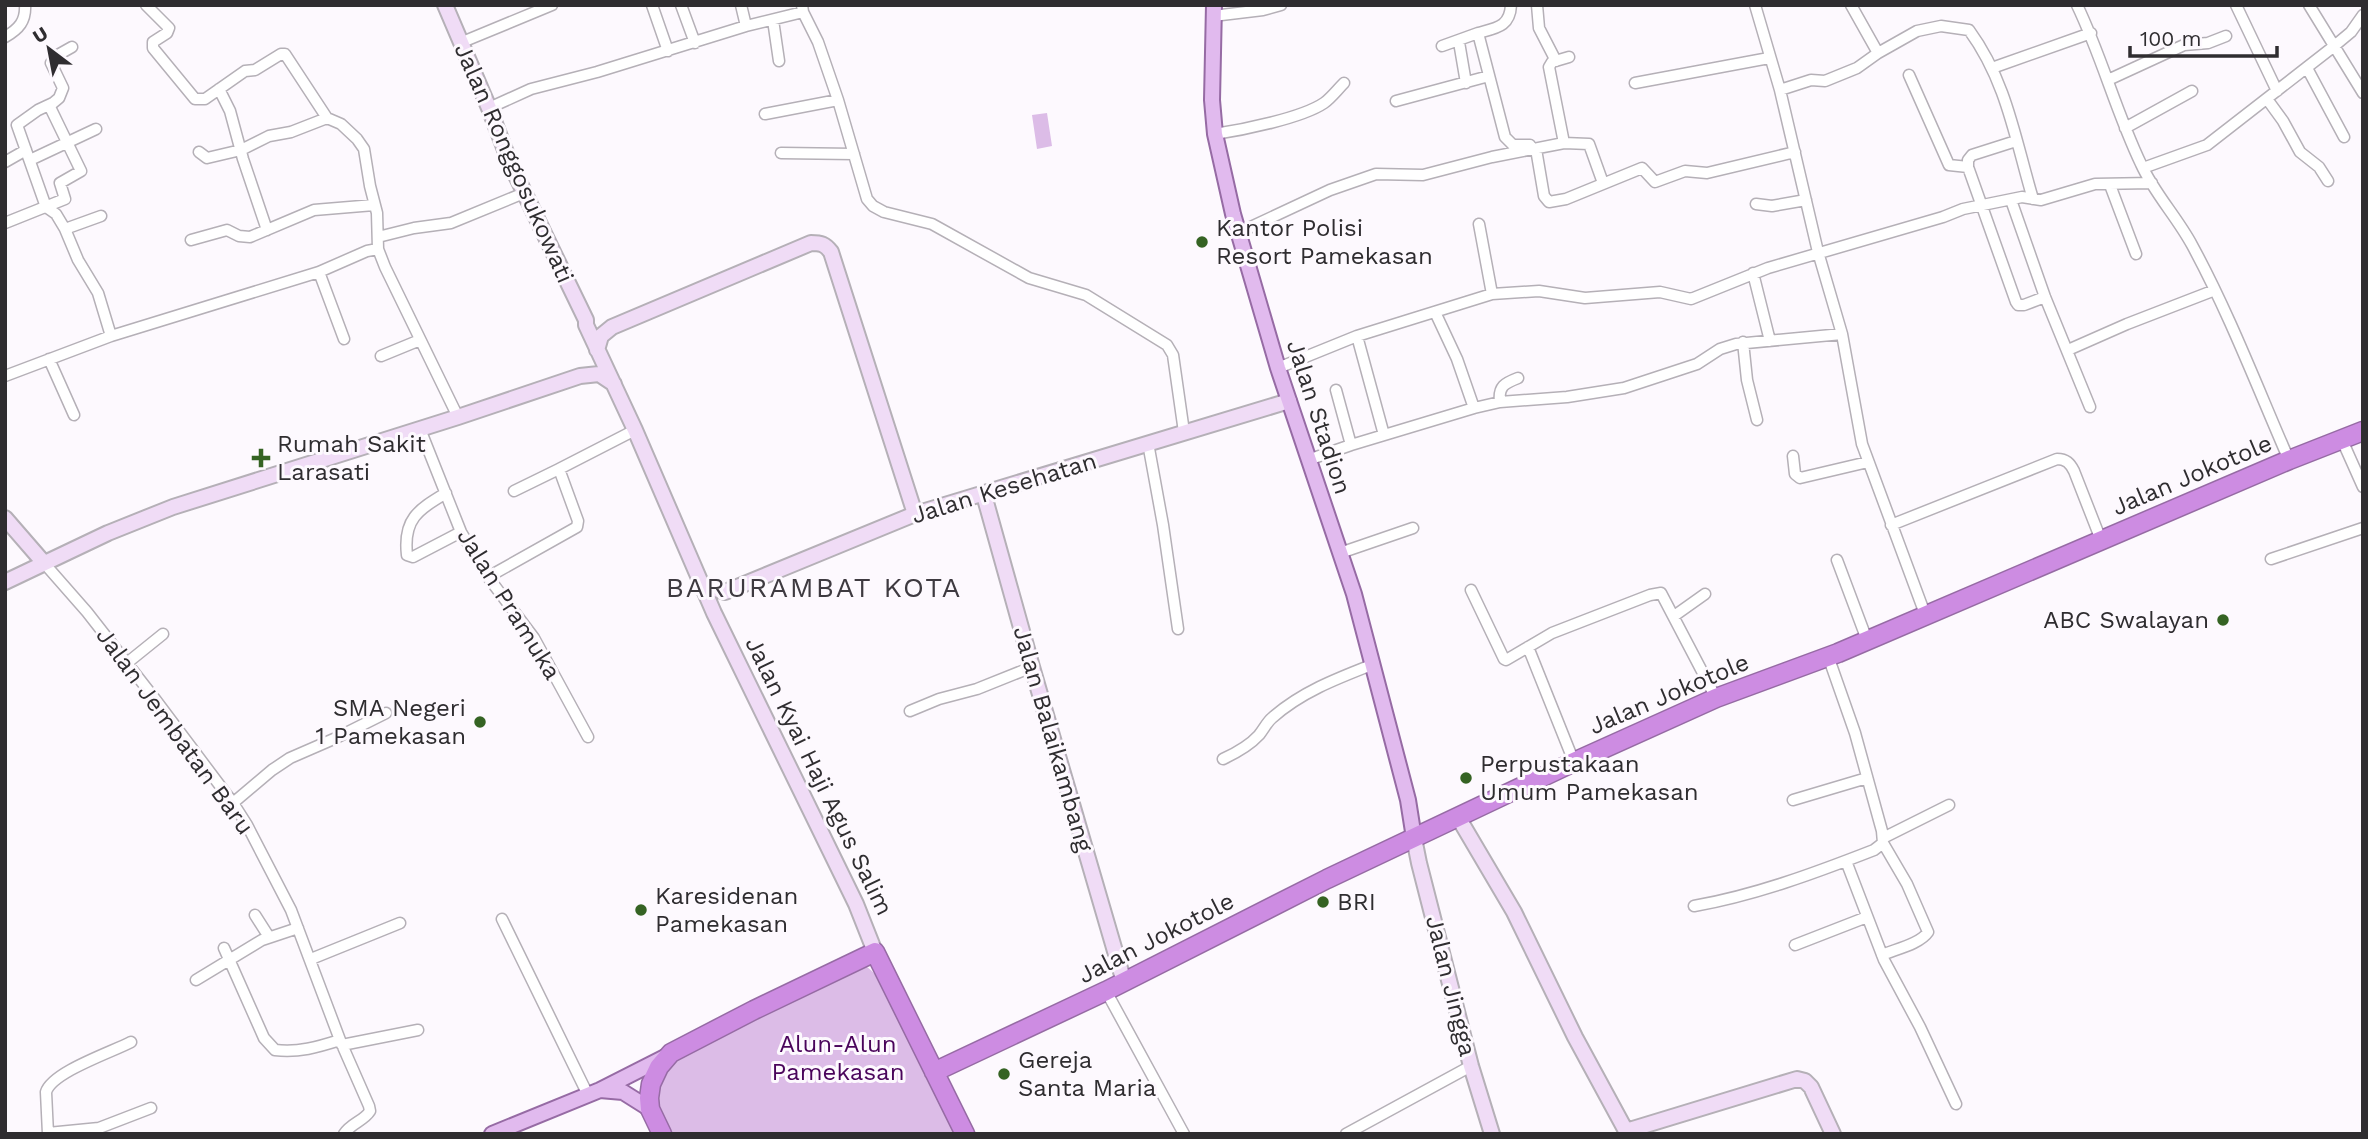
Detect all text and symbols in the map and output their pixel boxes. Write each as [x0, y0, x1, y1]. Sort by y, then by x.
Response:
north arrow [14, 14, 84, 84]
scale bar [2130, 14, 2277, 58]
text: U [28, 22, 52, 48]
text: 100 m [2140, 26, 2202, 51]
street label: Jalan Ronggosukowati [448, 39, 580, 287]
place label: Kantor Polisi Resort Pamekasan [1216, 214, 1433, 270]
marker: Kantor Polisi Resort Pamekasan [1194, 234, 1210, 250]
street label: Jalan Stadion [1281, 336, 1357, 498]
street label: Jalan Jokotole [2108, 429, 2276, 521]
place label: Rumah Sakit Larasati [277, 430, 426, 486]
street label: Jalan Kesehatan [908, 447, 1100, 529]
marker: Rumah Sakit Larasati [251, 448, 271, 468]
street label: Jalan Pramuka [451, 523, 567, 685]
district label: BARURAMBAT KOTA [666, 571, 962, 604]
place label: ABC Swalayan [2043, 606, 2209, 634]
marker: ABC Swalayan [2215, 612, 2231, 628]
street label: Jalan Jembatan Baru [91, 622, 259, 840]
street label: Jalan Balaikambang [1007, 623, 1099, 855]
street label: Jalan Kyai Haji Agus Salim [739, 632, 899, 920]
street label: Jalan Jokotole [1585, 648, 1753, 740]
place label: SMA Negeri 1 Pamekasan [315, 694, 466, 750]
marker: SMA Negeri 1 Pamekasan [472, 714, 488, 730]
place label: Perpustakaan Umum Pamekasan [1480, 750, 1699, 806]
marker: Perpustakaan Umum Pamekasan [1458, 770, 1474, 786]
place label: Karesidenan Pamekasan [655, 882, 798, 938]
street label: Jalan Jokotole [1073, 887, 1239, 989]
place label: BRI [1337, 888, 1376, 916]
marker: BRI [1315, 894, 1331, 910]
marker: Karesidenan Pamekasan [633, 902, 649, 918]
street label: Jalan Jingga [1420, 913, 1482, 1059]
park label: Alun-Alun Pamekasan [772, 1030, 904, 1086]
place label: Gereja Santa Maria [1018, 1046, 1156, 1102]
marker: Gereja Santa Maria [996, 1066, 1012, 1082]

